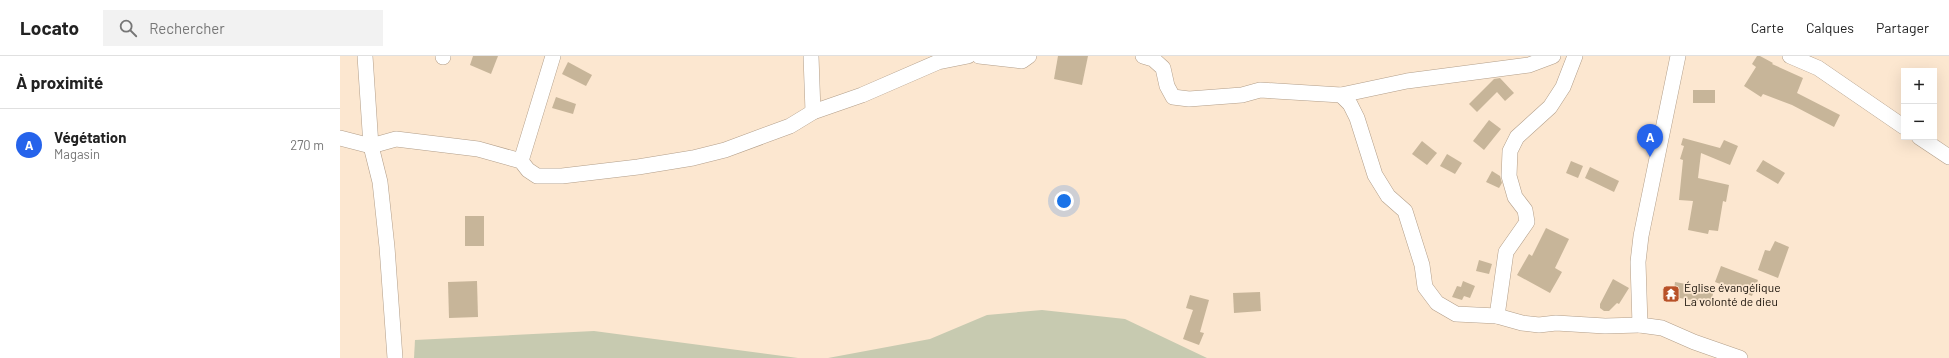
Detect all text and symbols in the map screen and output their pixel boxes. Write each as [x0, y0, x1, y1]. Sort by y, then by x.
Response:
search box [103, 10, 383, 46]
text: Locato [20, 16, 79, 39]
icon: search [117, 17, 139, 39]
text: Rechercher [149, 19, 225, 37]
text: Carte [1751, 19, 1784, 36]
text: Calques [1806, 19, 1854, 36]
text: Partager [1876, 19, 1929, 36]
map controls [1901, 68, 1937, 140]
button: + [1901, 68, 1937, 104]
text: À proximité [16, 72, 103, 92]
button: − [1901, 104, 1937, 140]
pin: A [1637, 124, 1663, 157]
text: Végétation [54, 128, 126, 146]
text: A [25, 137, 33, 153]
text: 270 m [290, 137, 324, 153]
text: Magasin [54, 146, 100, 162]
your location [1054, 191, 1074, 211]
place label: Église évangélique La volonté de dieu [1684, 280, 1781, 308]
temple icon: Église évangélique La volonté de dieu [1661, 284, 1681, 304]

